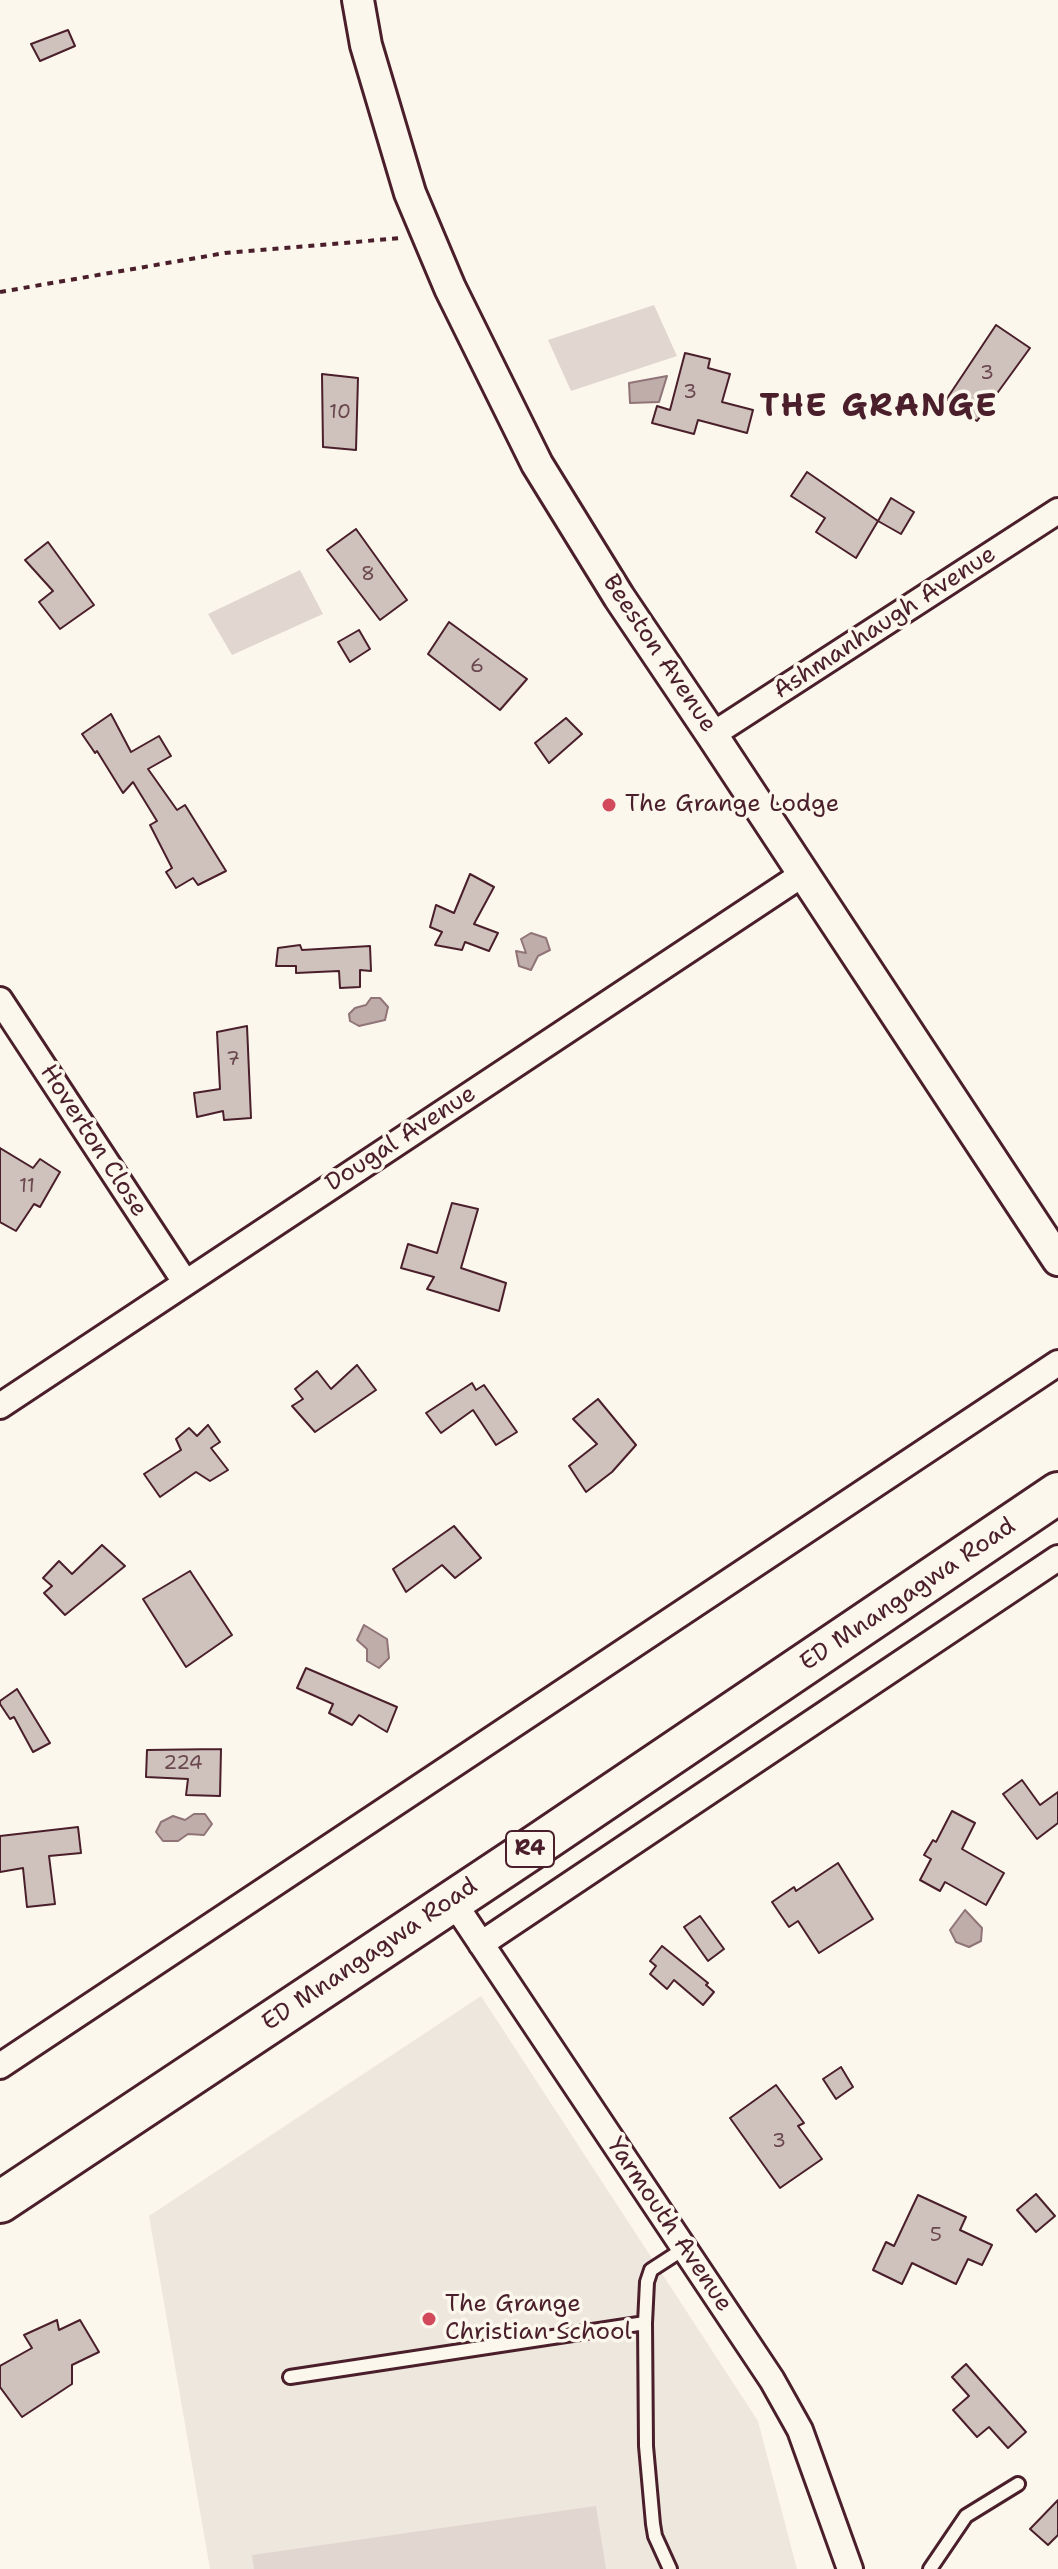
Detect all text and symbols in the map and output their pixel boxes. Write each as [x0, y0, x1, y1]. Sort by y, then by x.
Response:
house number: 3 [980, 362, 994, 386]
house number: 3 [683, 381, 697, 405]
district label: THE GRANGE [760, 389, 998, 427]
house number: 10 [329, 401, 351, 425]
street label: Ashmanhaugh Avenue [768, 540, 1002, 706]
house number: 8 [361, 563, 375, 587]
street label: Beeston Avenue [596, 570, 722, 738]
house number: 6 [470, 655, 484, 679]
place label: The Grange Lodge [625, 791, 839, 819]
marker: The Grange Lodge [600, 796, 618, 814]
house number: 7 [226, 1048, 240, 1072]
street label: Hoverton Close [33, 1059, 153, 1223]
street label: Dougal Avenue [320, 1080, 482, 1198]
house number: 11 [19, 1175, 35, 1199]
street label: ED Mnangagwa Road [795, 1512, 1021, 1678]
house number: 224 [163, 1752, 203, 1776]
road number: R4 [506, 1831, 554, 1867]
street label: ED Mnangagwa Road [257, 1872, 483, 2038]
house number: 3 [772, 2130, 786, 2154]
street label: Yarmouth Avenue [600, 2133, 738, 2317]
house number: 5 [930, 2224, 942, 2248]
place label: The Grange Christian School [445, 2291, 632, 2347]
marker: The Grange Christian School [420, 2310, 438, 2328]

